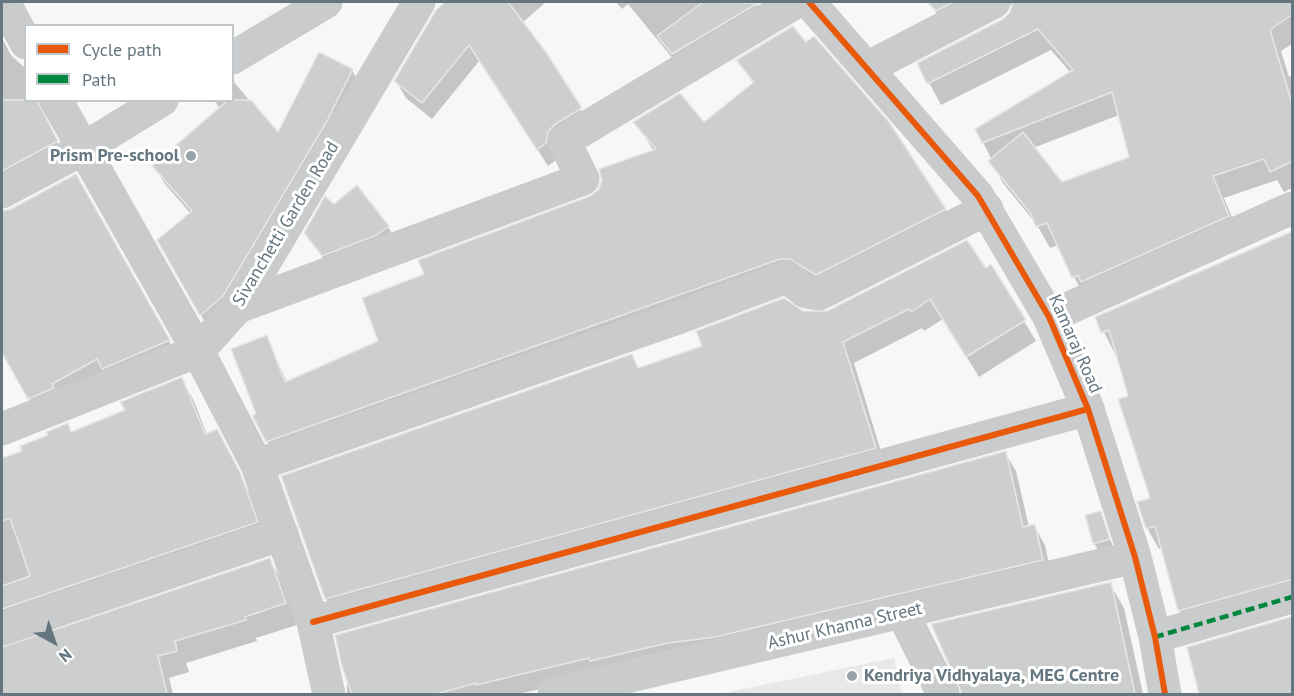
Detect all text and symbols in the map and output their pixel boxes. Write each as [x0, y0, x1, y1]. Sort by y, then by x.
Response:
legend [24, 24, 234, 102]
text: Cycle path [82, 38, 162, 61]
text: Path [82, 68, 116, 91]
street label: Sivanchetti Garden Road [228, 138, 344, 310]
place label: Prism Pre-school [50, 145, 179, 167]
marker: Prism Pre-school [184, 149, 198, 163]
street label: Kamaraj Road [1044, 291, 1106, 397]
street label: Ashur Khanna Street [766, 598, 924, 654]
north arrow [24, 612, 84, 672]
text: N [55, 645, 76, 667]
place label: Kendriya Vidhyalaya, MEG Centre [864, 665, 1119, 687]
marker: Kendriya Vidhyalaya, MEG Centre [845, 669, 859, 683]

